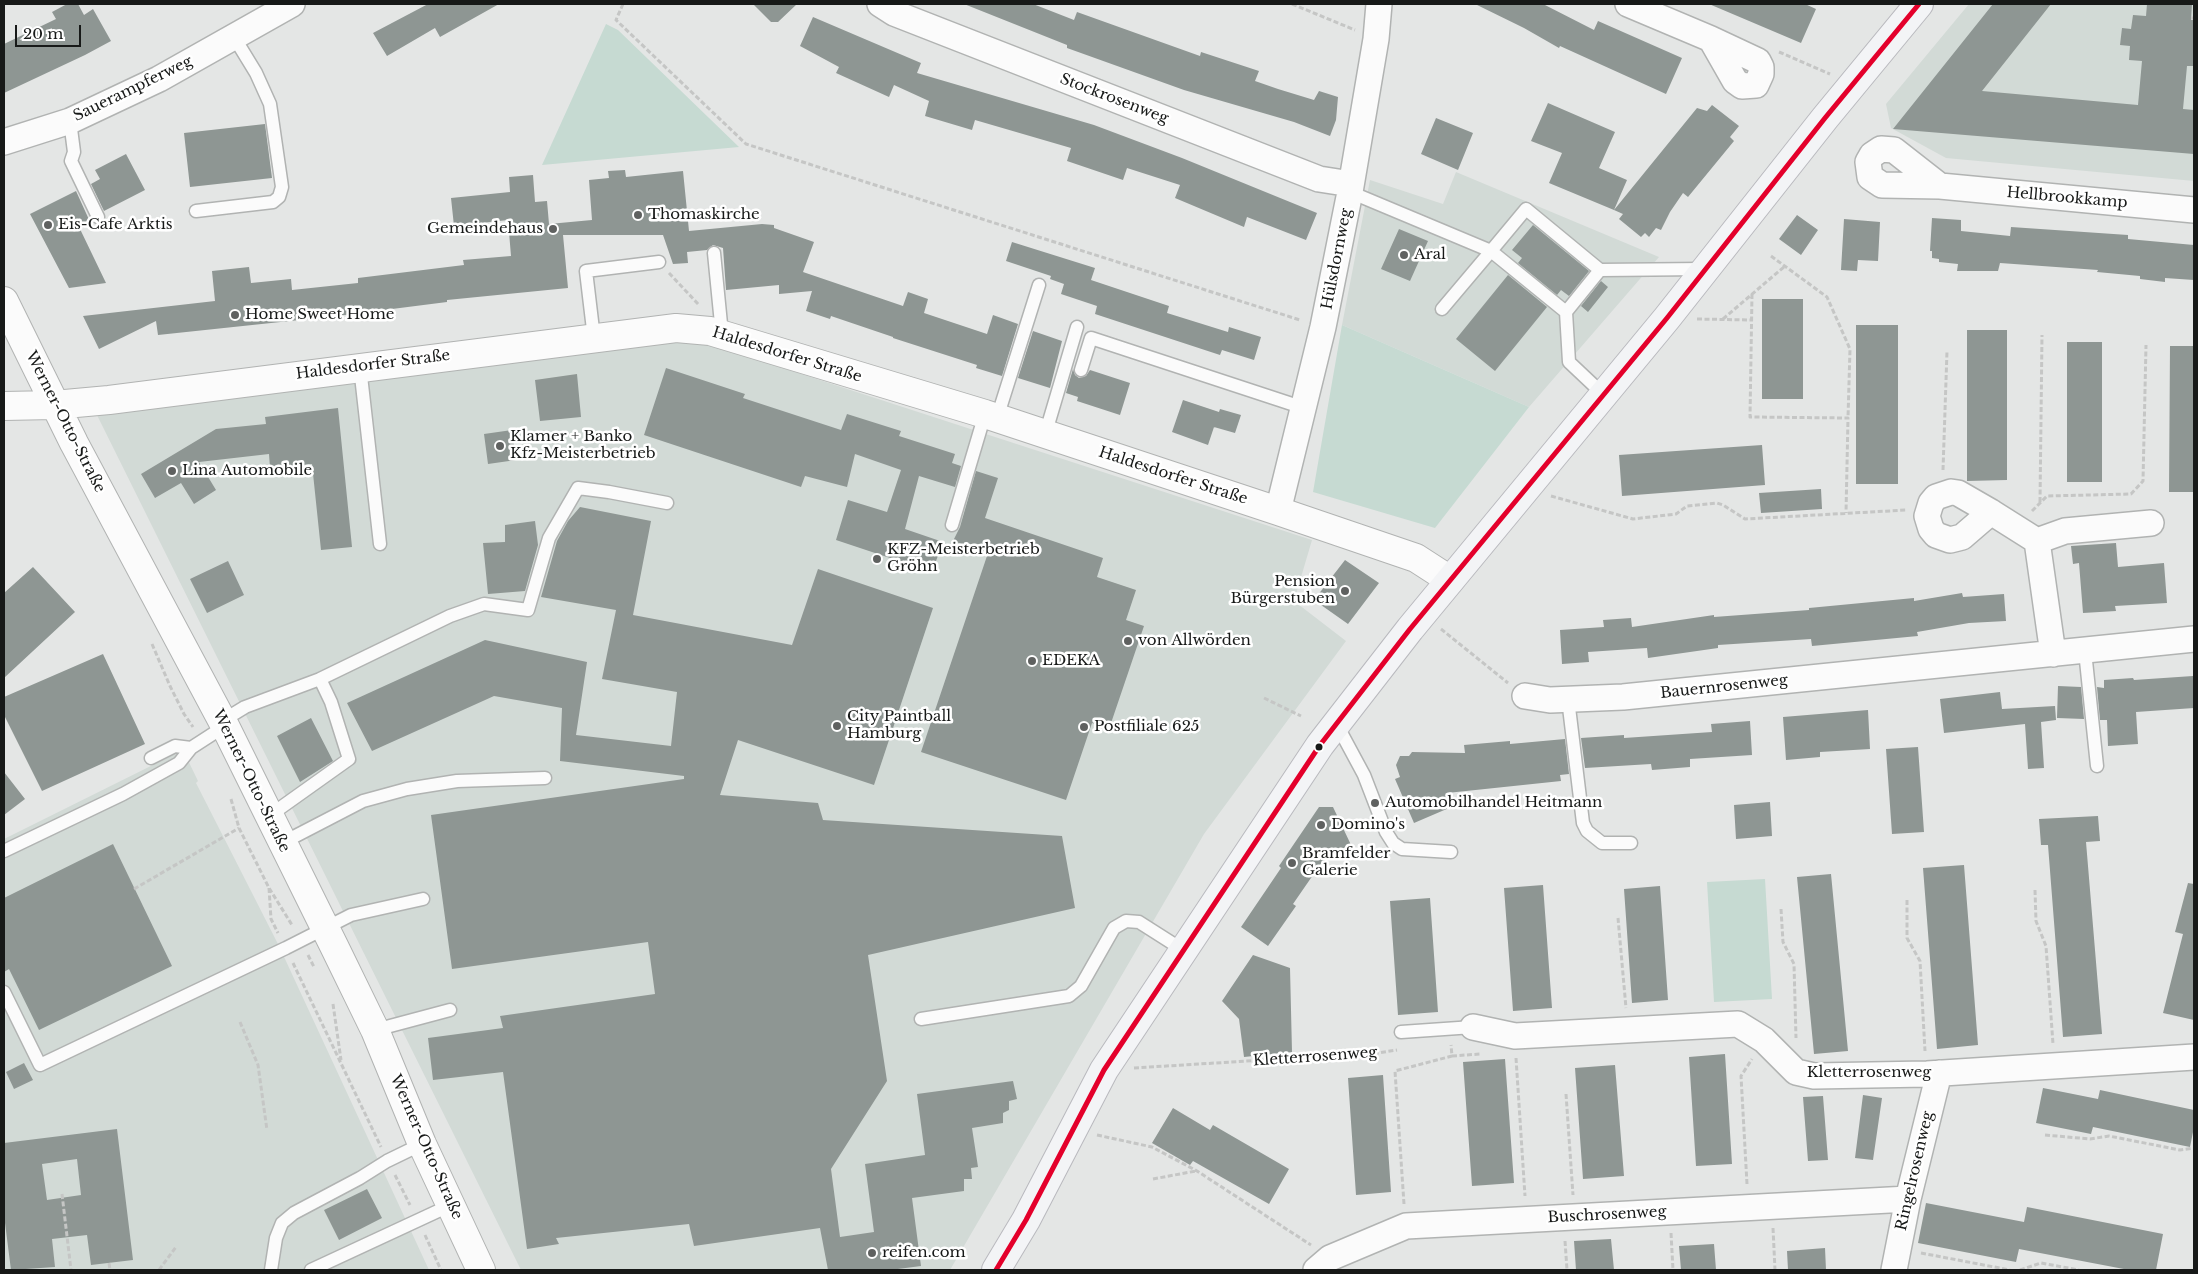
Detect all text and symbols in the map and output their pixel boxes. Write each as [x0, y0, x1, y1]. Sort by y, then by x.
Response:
scale bar [18, 15, 84, 47]
text: 20 m [23, 24, 63, 43]
street label: Sauerampferweg [71, 52, 195, 126]
street label: Stockrosenweg [1057, 70, 1171, 128]
street label: Hellbrookkamp [2006, 184, 2128, 212]
place label: Thomaskirche [648, 206, 760, 224]
street label: Hülsdornweg [1318, 207, 1356, 311]
marker: Thomaskirche [632, 209, 644, 221]
place label: Eis-Cafe Arktis [58, 216, 173, 234]
marker: Eis-Cafe Arktis [42, 219, 54, 231]
place label: Gemeindehaus [427, 220, 543, 238]
marker: Gemeindehaus [547, 223, 559, 235]
place label: Aral [1414, 246, 1446, 264]
marker: Aral [1398, 249, 1410, 261]
place label: Home Sweet Home [245, 306, 394, 324]
marker: Home Sweet Home [229, 309, 241, 321]
street label: Haldesdorfer Straße [710, 324, 864, 386]
street label: Haldesdorfer Straße [295, 347, 451, 383]
street label: Werner-Otto-Straße [21, 348, 109, 496]
place label: Klamer + Banko Kfz-Meisterbetrieb [510, 428, 656, 463]
marker: Klamer + Banko Kfz-Meisterbetrieb [494, 440, 506, 452]
street label: Haldesdorfer Straße [1096, 443, 1250, 509]
place label: Lina Automobile [182, 462, 312, 480]
marker: Lina Automobile [166, 465, 178, 477]
place label: KFZ-Meisterbetrieb Gröhn [887, 541, 1040, 576]
marker: KFZ-Meisterbetrieb Gröhn [871, 553, 883, 565]
place label: Pension Bürgerstuben [1230, 573, 1335, 608]
marker: Pension Bürgerstuben [1339, 585, 1351, 597]
place label: von Allwörden [1138, 632, 1251, 650]
marker: von Allwörden [1122, 635, 1134, 647]
place label: EDEKA [1042, 652, 1100, 670]
marker: EDEKA [1026, 655, 1038, 667]
street label: Bauernrosenweg [1659, 671, 1789, 703]
street label: Werner-Otto-Straße [209, 707, 293, 855]
place label: City Paintball Hamburg [847, 708, 951, 743]
place label: Postfiliale 625 [1094, 718, 1199, 736]
marker: City Paintball Hamburg [831, 720, 843, 732]
marker: Postfiliale 625 [1078, 721, 1090, 733]
unlabelled marker [1314, 742, 1324, 752]
place label: Automobilhandel Heitmann [1385, 794, 1602, 812]
marker: Automobilhandel Heitmann [1369, 797, 1381, 809]
place label: Domino's [1331, 816, 1405, 834]
marker: Domino's [1315, 819, 1327, 831]
place label: Bramfelder Galerie [1302, 845, 1390, 880]
marker: Bramfelder Galerie [1286, 857, 1298, 869]
street label: Kletterrosenweg [1252, 1044, 1378, 1070]
street label: Kletterrosenweg [1807, 1064, 1931, 1082]
street label: Werner-Otto-Straße [386, 1072, 466, 1222]
street label: Ringelrosenweg [1893, 1110, 1937, 1232]
street label: Buschrosenweg [1547, 1203, 1667, 1227]
place label: reifen.com [882, 1244, 966, 1262]
marker: reifen.com [866, 1247, 878, 1259]

